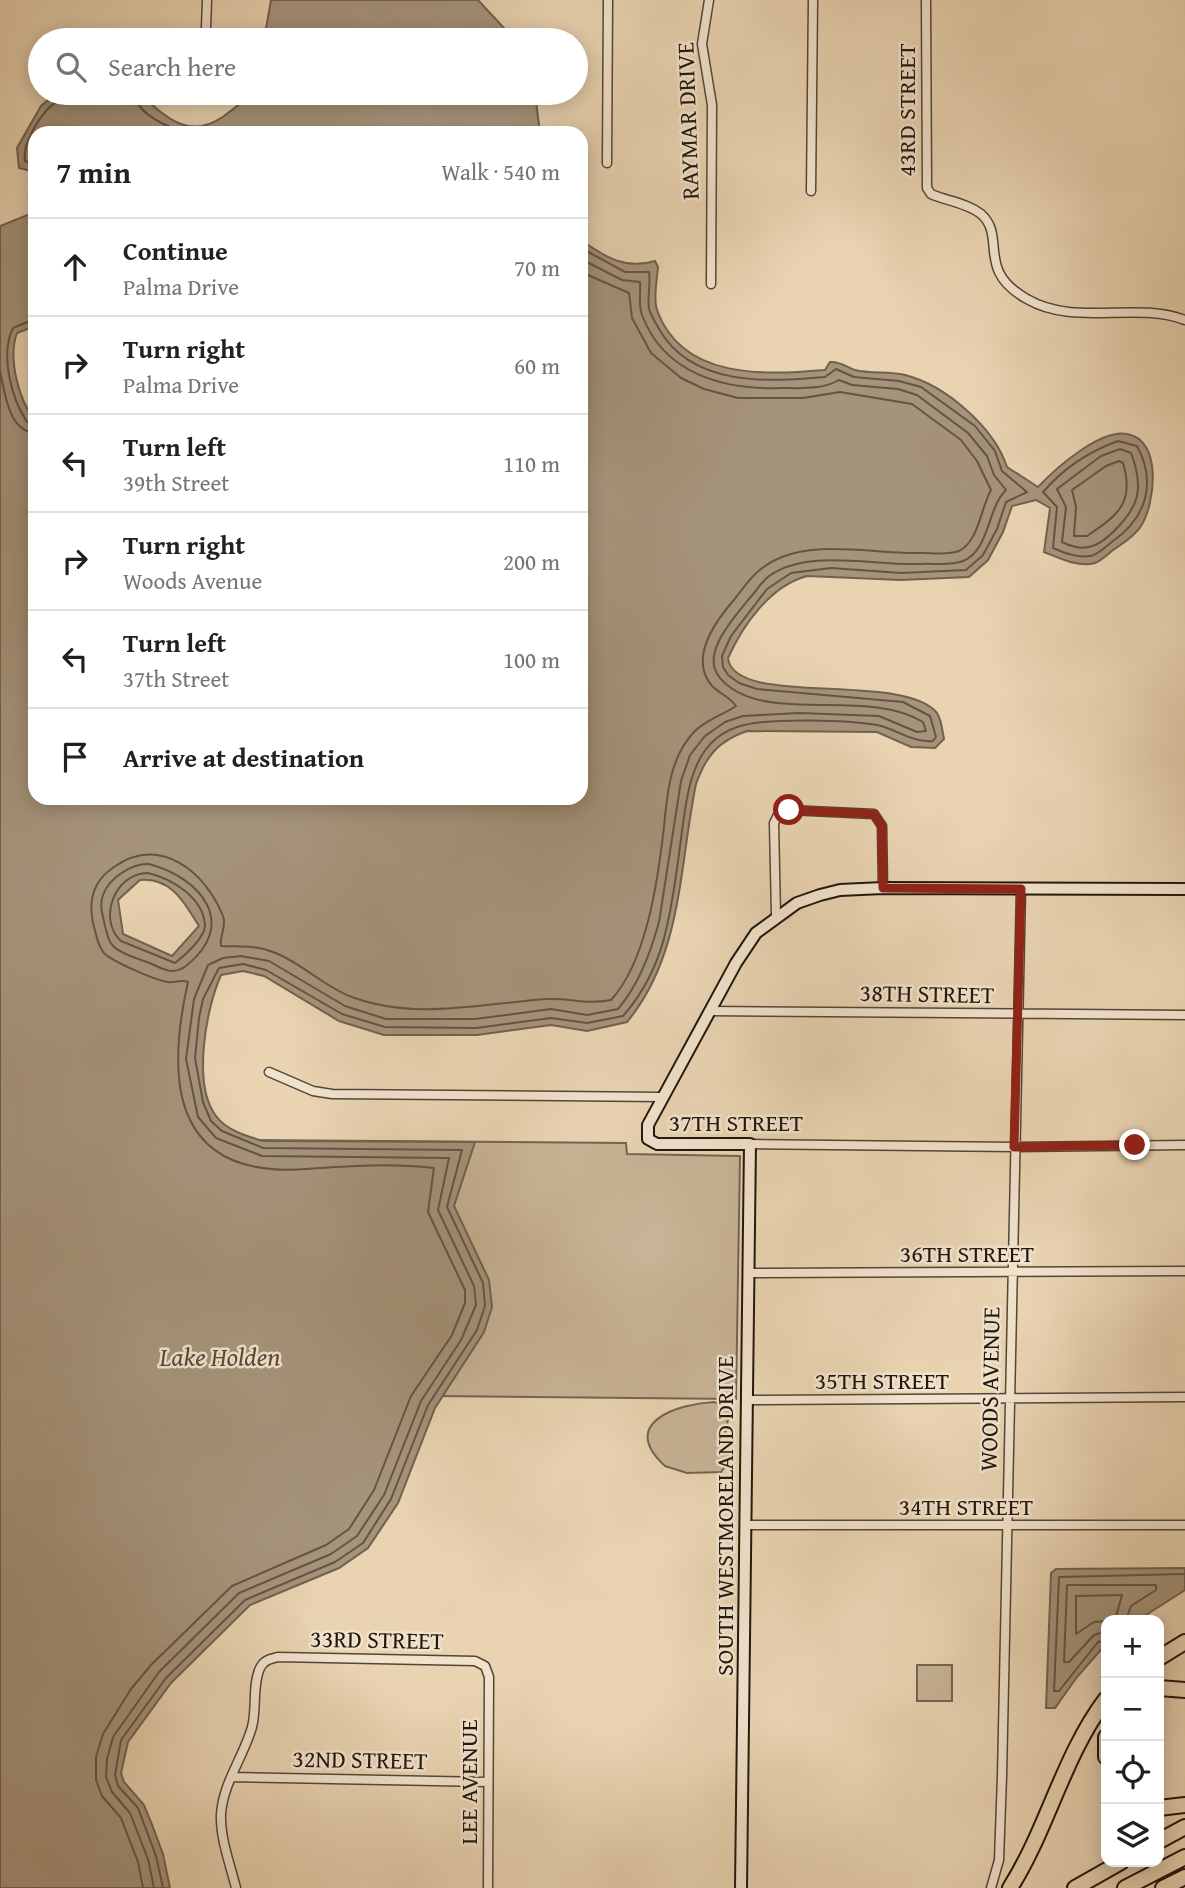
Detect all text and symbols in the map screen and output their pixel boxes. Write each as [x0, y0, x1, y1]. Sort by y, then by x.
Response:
search box [28, 28, 588, 105]
street label: RAYMAR DRIVE [667, 42, 708, 200]
street label: 43RD STREET [889, 43, 924, 177]
text: Search here [108, 47, 236, 86]
icon: search [52, 48, 90, 86]
text: 7 min [56, 150, 131, 194]
text: Walk · 540 m [441, 155, 560, 188]
text: Continue [123, 231, 228, 270]
icon: ahead [56, 248, 94, 286]
text: 70 m [514, 251, 560, 284]
text: Palma Drive [123, 270, 239, 303]
text: Turn right [123, 329, 245, 368]
icon: right [56, 346, 94, 384]
text: 60 m [514, 349, 560, 382]
text: Palma Drive [123, 368, 239, 401]
text: Turn left [123, 427, 226, 466]
icon: left [56, 444, 94, 482]
text: 110 m [503, 447, 560, 480]
text: 39th Street [123, 466, 229, 499]
text: Turn right [123, 525, 245, 564]
icon: right [56, 542, 94, 580]
text: 200 m [503, 545, 560, 578]
text: Woods Avenue [123, 564, 262, 597]
text: Turn left [123, 623, 226, 662]
icon: left [56, 640, 94, 678]
text: 100 m [503, 643, 560, 676]
text: 37th Street [123, 662, 229, 695]
icon: arrive [56, 738, 94, 776]
text: Arrive at destination [123, 738, 364, 777]
route start [773, 794, 804, 825]
street label: 38TH STREET [859, 975, 995, 1012]
street label: 37TH STREET [669, 1105, 803, 1140]
route end [1119, 1129, 1150, 1160]
street label: 36TH STREET [900, 1236, 1034, 1271]
street label: WOODS AVENUE [971, 1306, 1008, 1472]
water label: Lake Holden [159, 1337, 280, 1376]
street label: SOUTH WESTMORELAND DRIVE [707, 1356, 742, 1676]
street label: 35TH STREET [815, 1363, 949, 1398]
street label: 34TH STREET [899, 1489, 1033, 1524]
map controls [1101, 1615, 1164, 1867]
button: + [1101, 1615, 1164, 1678]
street label: 33RD STREET [310, 1621, 444, 1658]
button: − [1101, 1678, 1164, 1741]
street label: LEE AVENUE [451, 1719, 486, 1845]
street label: 32ND STREET [292, 1741, 428, 1778]
button: locate [1101, 1741, 1164, 1804]
button: layers [1101, 1804, 1164, 1867]

